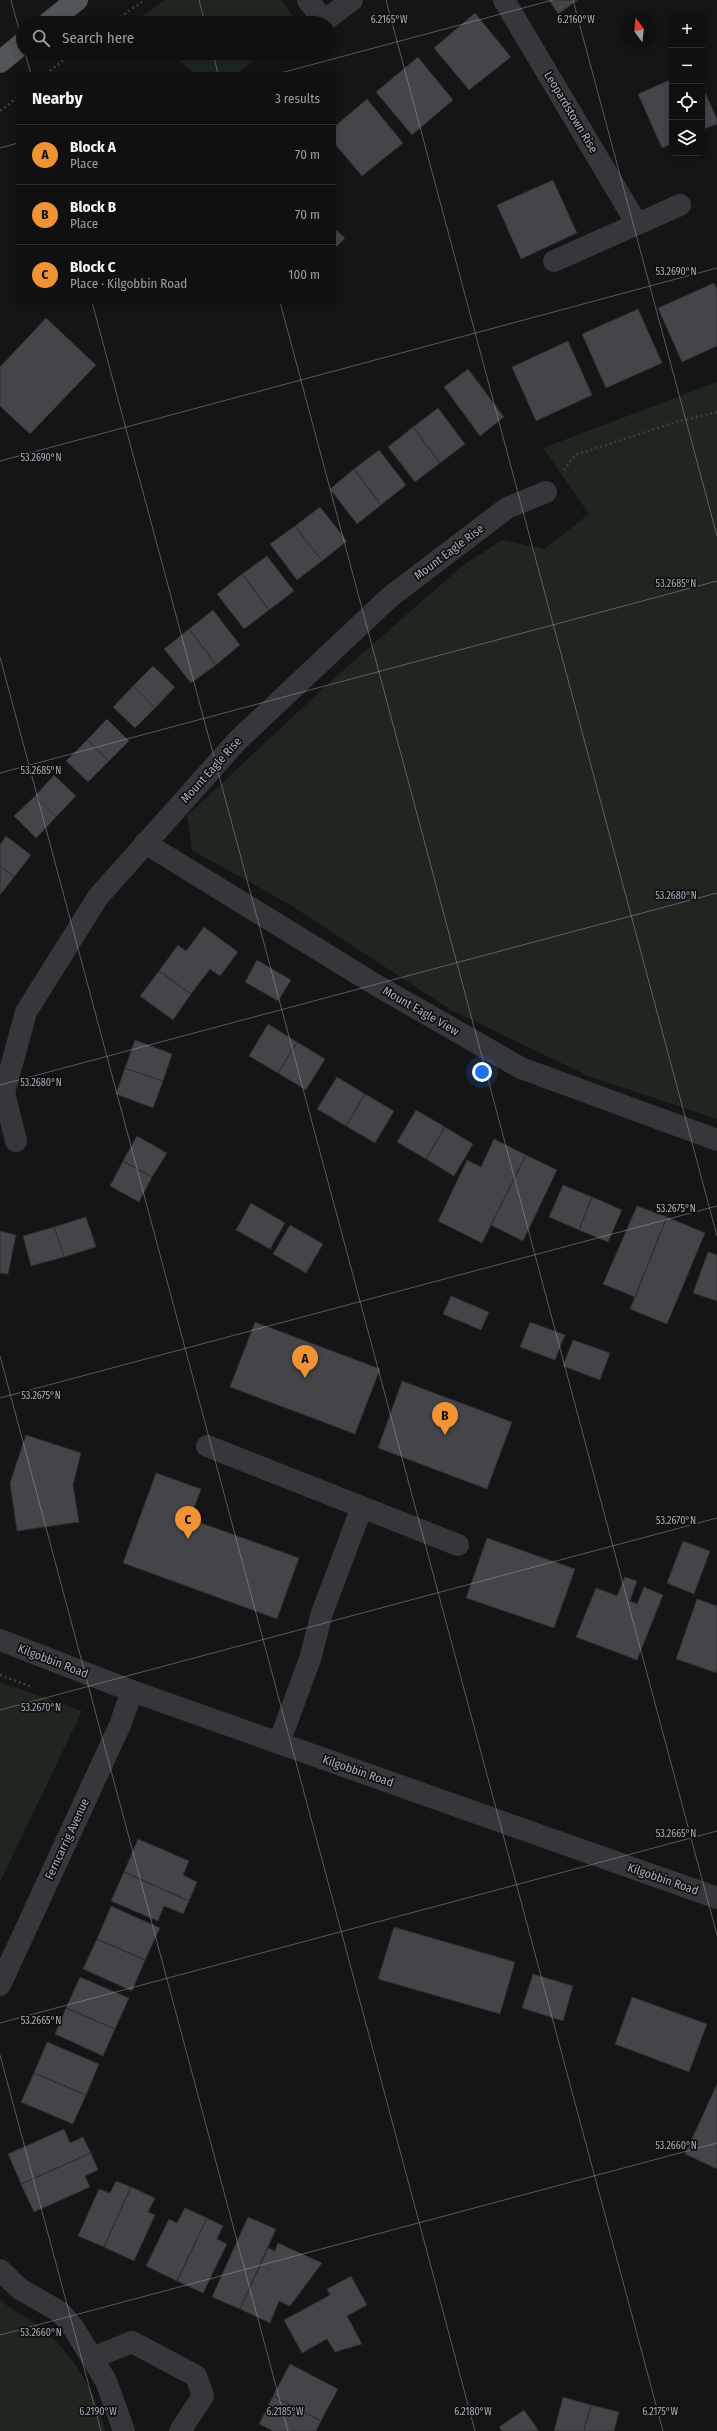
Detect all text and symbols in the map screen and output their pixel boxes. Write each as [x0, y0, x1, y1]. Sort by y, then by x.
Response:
north arrow [621, 12, 657, 48]
map controls [669, 12, 705, 156]
button: + [669, 12, 705, 48]
text: 6.2165°W [371, 14, 408, 26]
text: 6.2160°W [557, 14, 595, 26]
search box [16, 16, 336, 60]
icon: search [30, 27, 52, 49]
text: Search here [62, 29, 134, 47]
button: − [669, 48, 705, 84]
street label: Leopardstown Rise [541, 69, 601, 155]
button: locate [669, 84, 705, 120]
text: Nearby [32, 88, 83, 109]
text: 3 results [275, 91, 320, 106]
button: layers [669, 120, 705, 156]
text: Block A [70, 138, 116, 156]
text: A [41, 147, 49, 162]
text: 70 m [295, 147, 320, 162]
text: Place [70, 156, 98, 171]
text: Block B [70, 198, 116, 216]
text: B [41, 207, 49, 222]
text: 70 m [295, 207, 320, 222]
text: Place [70, 216, 98, 231]
text: Block C [70, 258, 116, 276]
text: 53.2690°N [655, 266, 697, 278]
text: C [42, 267, 48, 282]
text: 100 m [288, 267, 320, 282]
text: Place · Kilgobbin Road [70, 276, 187, 291]
text: 53.2690°N [20, 452, 62, 464]
street label: Mount Eagle Rise [411, 521, 487, 583]
text: 53.2685°N [656, 578, 696, 590]
street label: Mount Eagle Rise [178, 734, 244, 806]
text: 53.2685°N [21, 765, 61, 777]
text: 53.2680°N [655, 890, 697, 902]
street label: Mount Eagle View [380, 983, 462, 1039]
your location [472, 1062, 492, 1082]
text: 53.2680°N [20, 1077, 62, 1089]
text: 53.2675°N [656, 1203, 696, 1215]
pin: A [292, 1345, 318, 1378]
text: 53.2675°N [21, 1390, 61, 1402]
pin: B [432, 1402, 458, 1435]
pin: C [175, 1506, 201, 1539]
text: 53.2670°N [656, 1515, 696, 1527]
street label: Kilgobbin Road [16, 1641, 90, 1681]
text: 53.2670°N [21, 1702, 61, 1714]
street label: Kilgobbin Road [321, 1752, 395, 1790]
street label: Ferncarrig Avenue [42, 1796, 92, 1882]
text: 53.2665°N [656, 1828, 696, 1840]
street label: Kilgobbin Road [626, 1860, 700, 1898]
text: 53.2665°N [21, 2015, 61, 2027]
text: 53.2660°N [655, 2140, 697, 2152]
text: 53.2660°N [20, 2327, 62, 2339]
text: 6.2190°W [79, 2406, 117, 2418]
text: 6.2185°W [267, 2406, 304, 2418]
text: 6.2180°W [454, 2406, 492, 2418]
text: 6.2175°W [642, 2406, 678, 2418]

